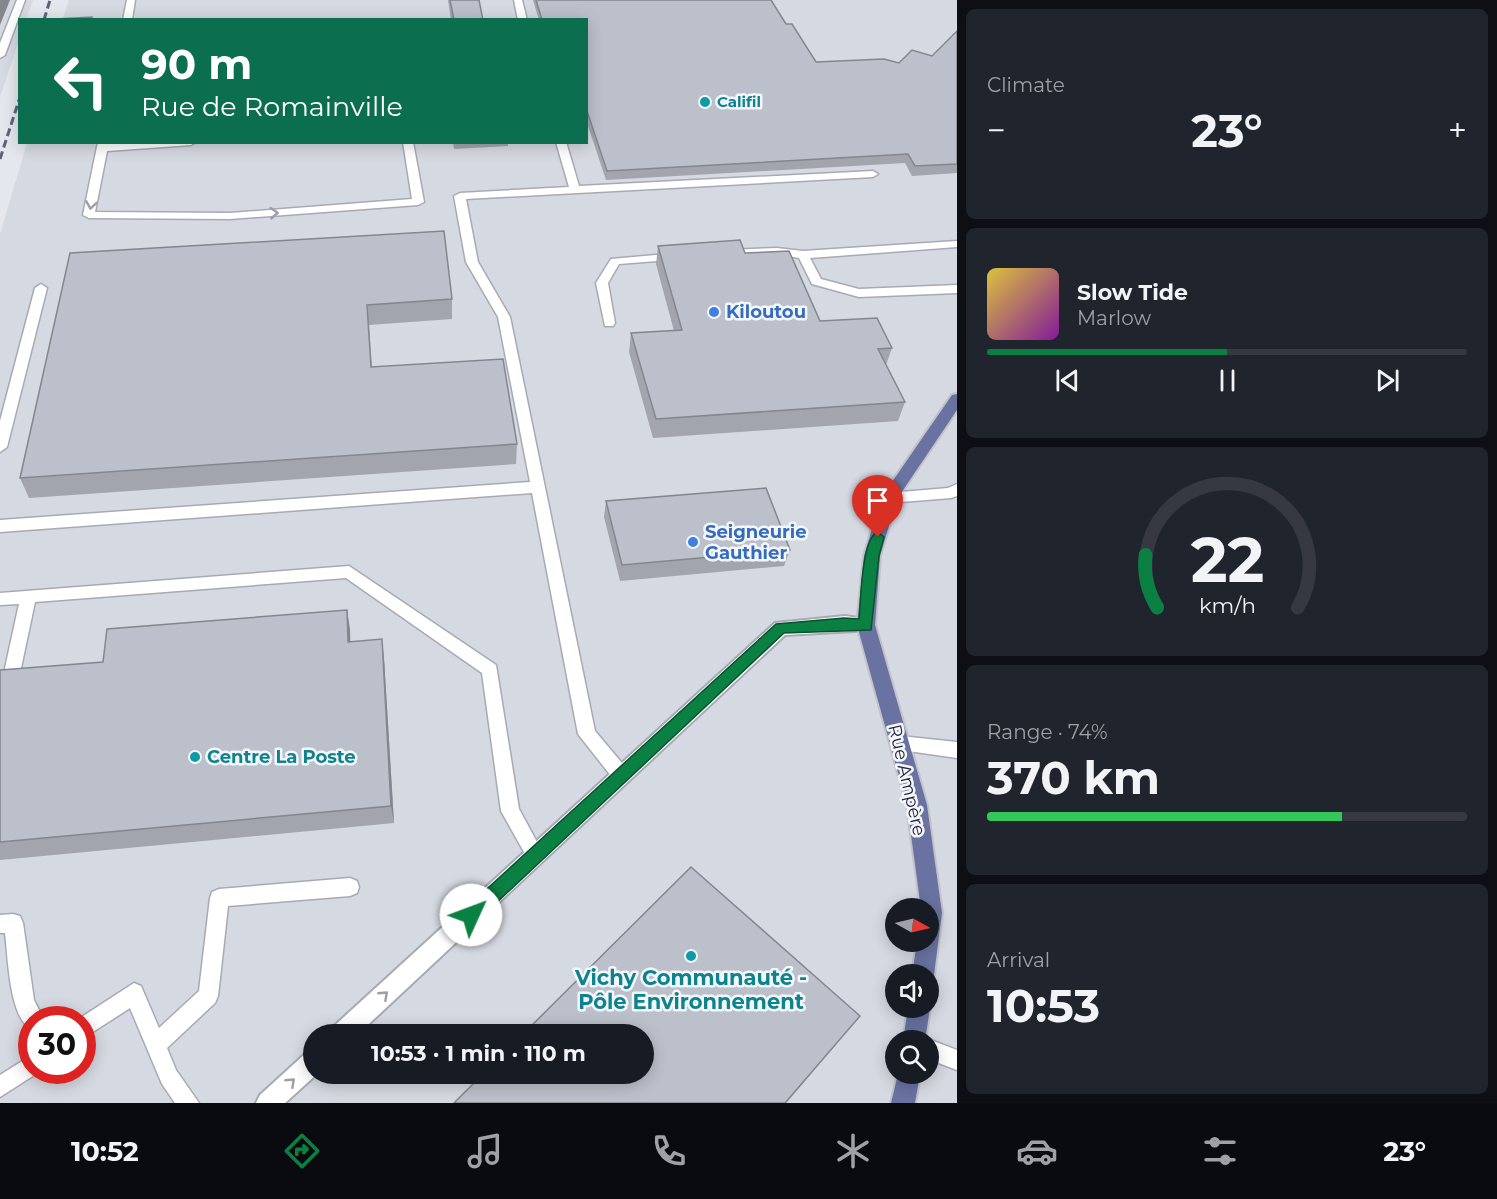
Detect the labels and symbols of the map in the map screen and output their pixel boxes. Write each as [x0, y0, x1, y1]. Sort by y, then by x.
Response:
place label: Califil [717, 92, 761, 111]
marker: Califil [698, 95, 712, 109]
one-way arrow [86, 200, 98, 210]
one-way arrow [270, 206, 279, 219]
place label: Kiloutou [726, 301, 806, 323]
marker: Kiloutou [707, 305, 721, 319]
pin [852, 475, 903, 537]
place label: Seigneurie Gauthier [705, 521, 807, 564]
marker: Seigneurie Gauthier [686, 535, 700, 549]
street label: Rue Ampère [884, 722, 931, 838]
place label: Centre La Poste [207, 746, 356, 768]
marker: Centre La Poste [188, 750, 202, 764]
position arrow [439, 883, 503, 947]
north arrow [885, 898, 939, 952]
marker: Vichy Communauté - Pôle Environnement [684, 949, 698, 963]
place label: Vichy Communauté - Pôle Environnement [574, 965, 807, 1014]
one-way arrow [377, 991, 388, 1002]
speed limit sign: 30 [18, 1006, 96, 1084]
one-way arrow [284, 1078, 294, 1089]

